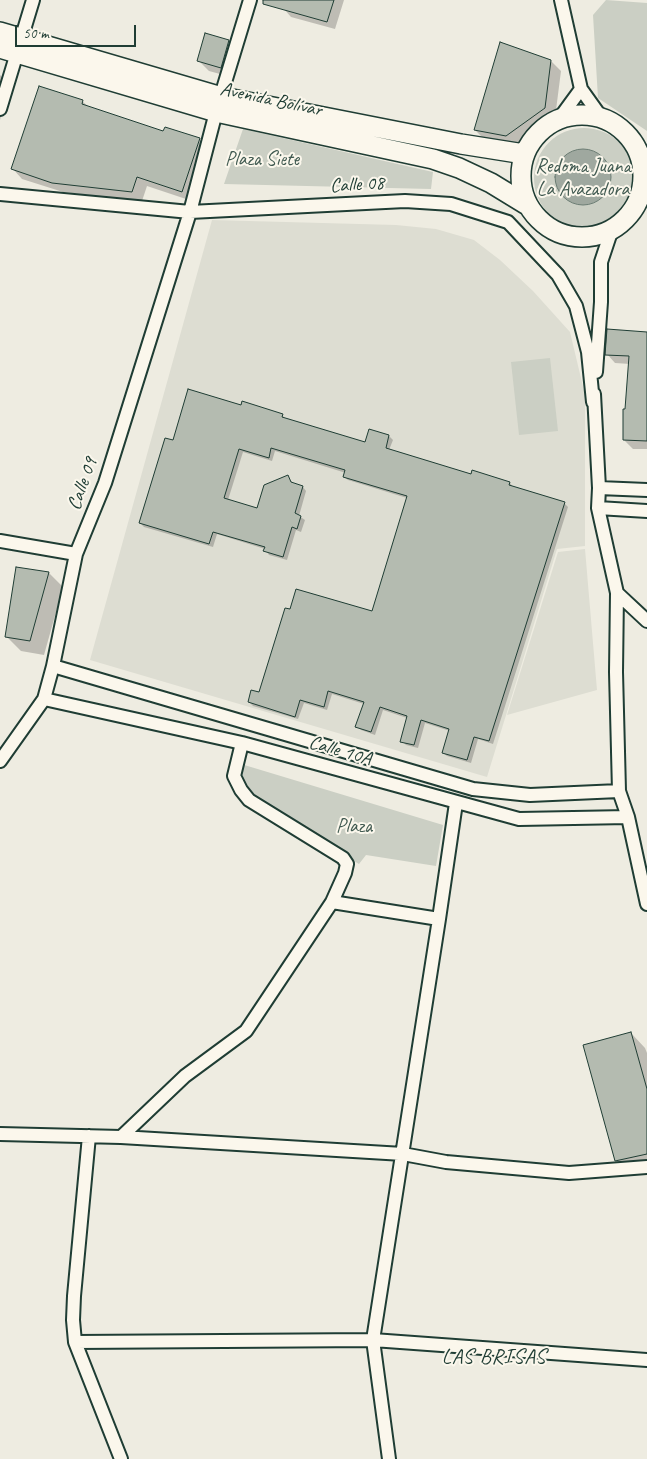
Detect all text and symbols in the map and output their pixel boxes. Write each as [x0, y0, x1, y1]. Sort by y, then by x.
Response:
scale bar [18, 15, 139, 47]
text: 50 m [23, 24, 49, 43]
street label: Avenida Bolívar [218, 77, 324, 123]
park label: Plaza Siete [225, 148, 299, 172]
park label: Redoma Juana La Avazadora [535, 155, 631, 202]
street label: Calle 08 [329, 172, 385, 198]
street label: Calle 09 [62, 454, 104, 514]
street label: Calle 10A [306, 731, 374, 771]
park label: Plaza [336, 815, 372, 839]
district label: LAS BRISAS [441, 1344, 547, 1370]

